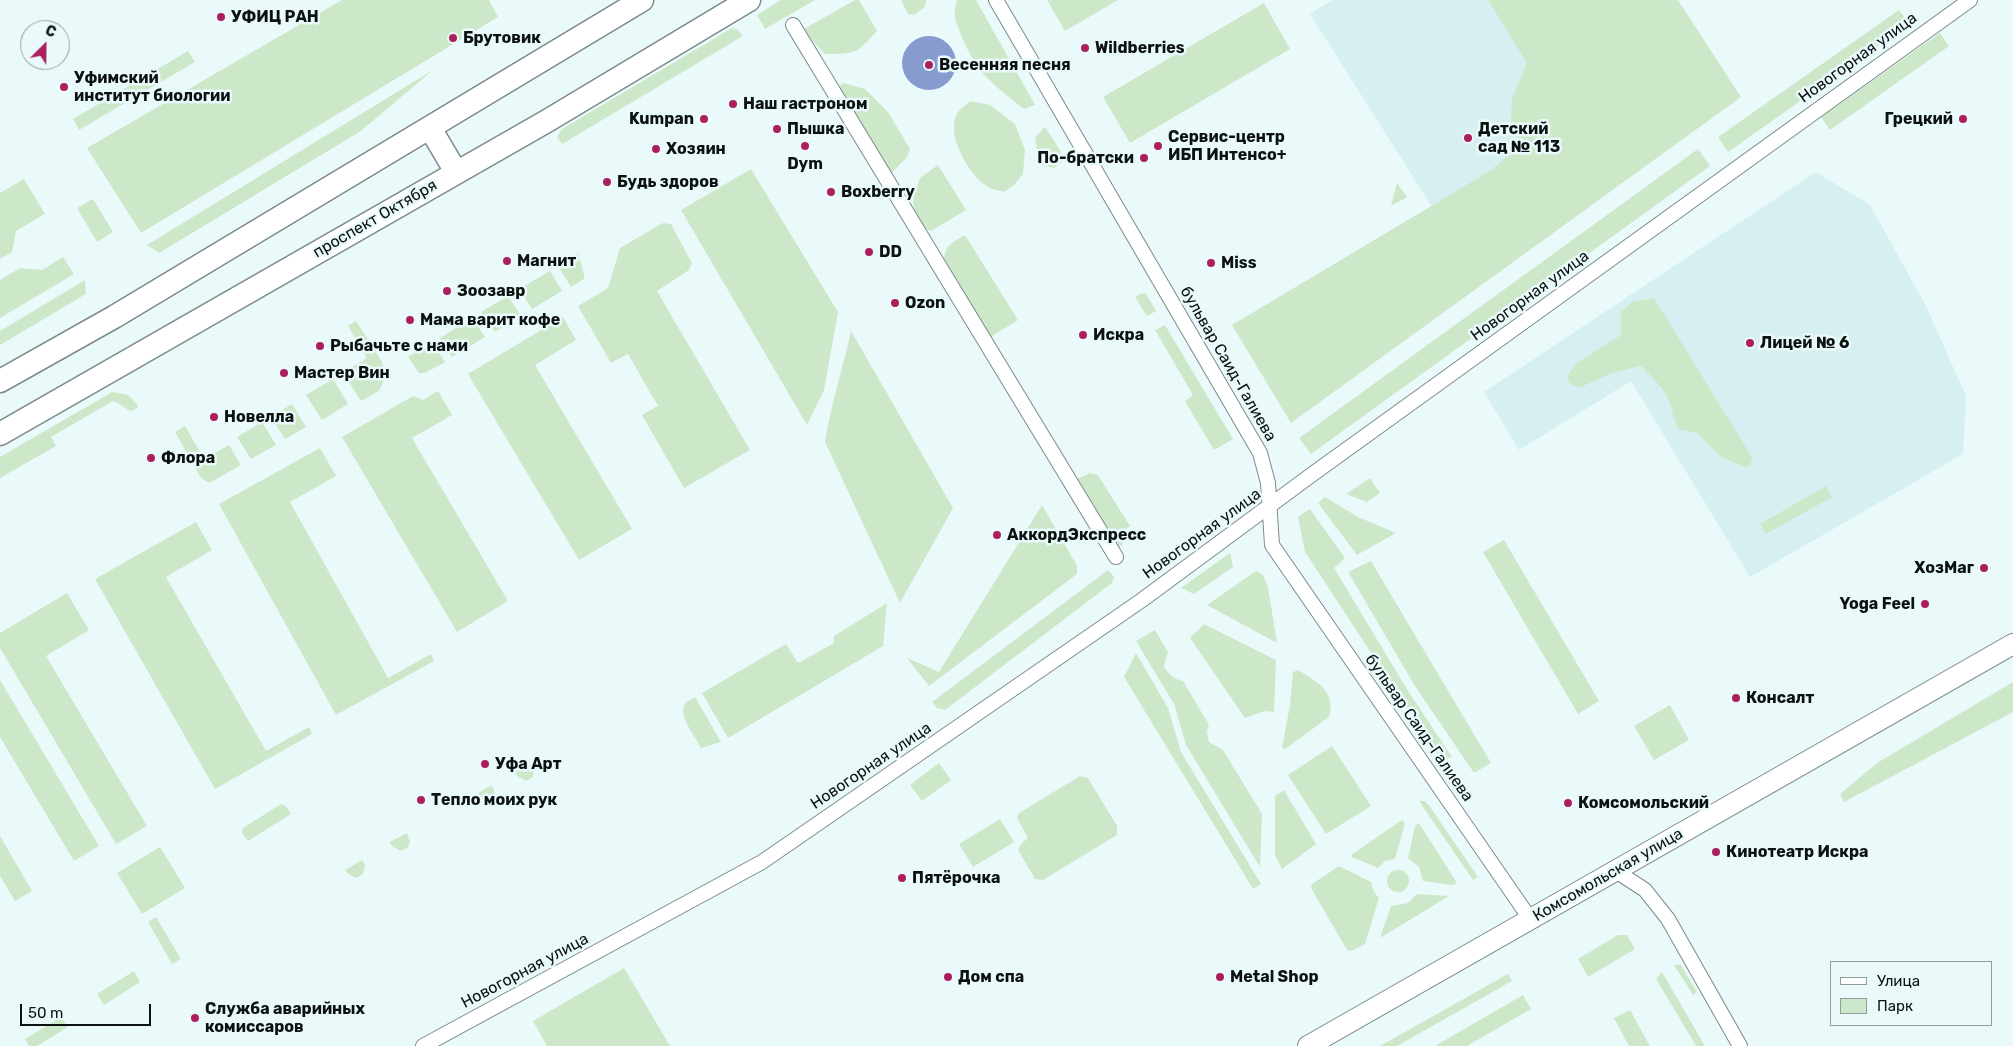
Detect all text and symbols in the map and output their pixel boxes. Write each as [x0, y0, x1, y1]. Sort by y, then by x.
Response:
place label: УФИЦ РАН [231, 7, 319, 27]
street label: Новогорная улица [1795, 9, 1921, 107]
marker: УФИЦ РАН [215, 11, 227, 23]
north arrow [20, 20, 70, 70]
text: С [43, 22, 59, 41]
place label: Брутовик [463, 28, 541, 48]
marker: Брутовик [447, 32, 459, 44]
place label: Wildberries [1095, 38, 1185, 58]
marker: Wildberries [1079, 42, 1091, 54]
place label: Весенняя песня [939, 55, 1071, 75]
marker: Весенняя песня [923, 59, 935, 71]
place label: Уфимский институт биологии [74, 68, 230, 106]
marker: Уфимский институт биологии [58, 81, 70, 93]
place label: Наш гастроном [743, 94, 867, 114]
marker: Наш гастроном [727, 98, 739, 110]
place label: Kumpan [629, 109, 694, 129]
place label: Грецкий [1885, 109, 1953, 129]
marker: Kumpan [698, 113, 710, 125]
marker: Грецкий [1957, 113, 1969, 125]
place label: Пышка [787, 119, 845, 139]
place label: Детский сад № 113 [1478, 119, 1560, 157]
marker: Пышка [771, 123, 783, 135]
place label: Сервис-центр ИБП Интенсо+ [1168, 127, 1286, 165]
marker: Детский сад № 113 [1462, 132, 1474, 144]
place label: Хозяин [666, 139, 726, 159]
marker: Dym [799, 140, 811, 152]
marker: Сервис-центр ИБП Интенсо+ [1152, 140, 1164, 152]
marker: Хозяин [650, 143, 662, 155]
place label: По-братски [1037, 148, 1134, 168]
marker: По-братски [1138, 152, 1150, 164]
place label: Dym [787, 154, 823, 174]
place label: Будь здоров [617, 172, 719, 192]
street label: проспект Октября [310, 176, 440, 262]
marker: Будь здоров [601, 176, 613, 188]
place label: Boxberry [841, 182, 915, 202]
marker: Boxberry [825, 186, 837, 198]
place label: DD [879, 242, 902, 262]
marker: DD [863, 246, 875, 258]
street label: Новогорная улица [1467, 247, 1593, 345]
place label: Магнит [517, 251, 576, 271]
place label: Miss [1221, 253, 1257, 273]
marker: Магнит [501, 255, 513, 267]
marker: Miss [1205, 257, 1217, 269]
place label: Зоозавр [457, 281, 525, 301]
street label: бульвар Саид-Галиева [1176, 283, 1280, 445]
marker: Зоозавр [441, 285, 453, 297]
place label: Ozon [905, 293, 945, 313]
marker: Ozon [889, 297, 901, 309]
place label: Мама варит кофе [420, 310, 560, 330]
marker: Мама варит кофе [404, 314, 416, 326]
place label: Искра [1093, 325, 1144, 345]
marker: Искра [1077, 329, 1089, 341]
place label: Лицей № 6 [1760, 333, 1849, 353]
place label: Рыбачьте с нами [330, 336, 468, 356]
marker: Лицей № 6 [1744, 337, 1756, 349]
marker: Рыбачьте с нами [314, 340, 326, 352]
place label: Мастер Вин [294, 363, 390, 383]
marker: Мастер Вин [278, 367, 290, 379]
place label: Новелла [224, 407, 294, 427]
marker: Новелла [208, 411, 220, 423]
place label: Флора [161, 448, 215, 468]
marker: Флора [145, 452, 157, 464]
street label: Новогорная улица [1139, 485, 1265, 583]
place label: АккордЭкспресс [1007, 525, 1146, 545]
marker: АккордЭкспресс [991, 529, 1003, 541]
place label: ХозМаг [1914, 558, 1974, 578]
marker: ХозМаг [1978, 562, 1990, 574]
place label: Yoga Feel [1839, 594, 1915, 614]
marker: Yoga Feel [1919, 598, 1931, 610]
street label: бульвар Саид-Галиева [1361, 651, 1477, 805]
place label: Консалт [1746, 688, 1814, 708]
marker: Консалт [1730, 692, 1742, 704]
street label: Новогорная улица [807, 718, 935, 814]
place label: Уфа Арт [495, 754, 561, 774]
marker: Уфа Арт [479, 758, 491, 770]
place label: Тепло моих рук [431, 790, 557, 810]
place label: Комсомольский [1578, 793, 1709, 813]
marker: Тепло моих рук [415, 794, 427, 806]
marker: Комсомольский [1562, 797, 1574, 809]
street label: Комсомольская улица [1530, 824, 1686, 926]
place label: Кинотеатр Искра [1726, 842, 1869, 862]
marker: Кинотеатр Искра [1710, 846, 1722, 858]
place label: Пятёрочка [912, 868, 1001, 888]
marker: Пятёрочка [896, 872, 908, 884]
street label: Новогорная улица [458, 929, 592, 1013]
legend [1830, 961, 1993, 1026]
place label: Дом спа [958, 967, 1024, 987]
place label: Metal Shop [1230, 967, 1319, 987]
marker: Дом спа [942, 971, 954, 983]
marker: Metal Shop [1214, 971, 1226, 983]
text: Улица [1877, 972, 1920, 990]
scale bar [22, 994, 154, 1026]
text: Парк [1877, 997, 1913, 1015]
place label: Служба аварийных комиссаров [205, 999, 365, 1037]
text: 50 m [28, 1004, 63, 1022]
marker: Служба аварийных комиссаров [189, 1012, 201, 1024]

